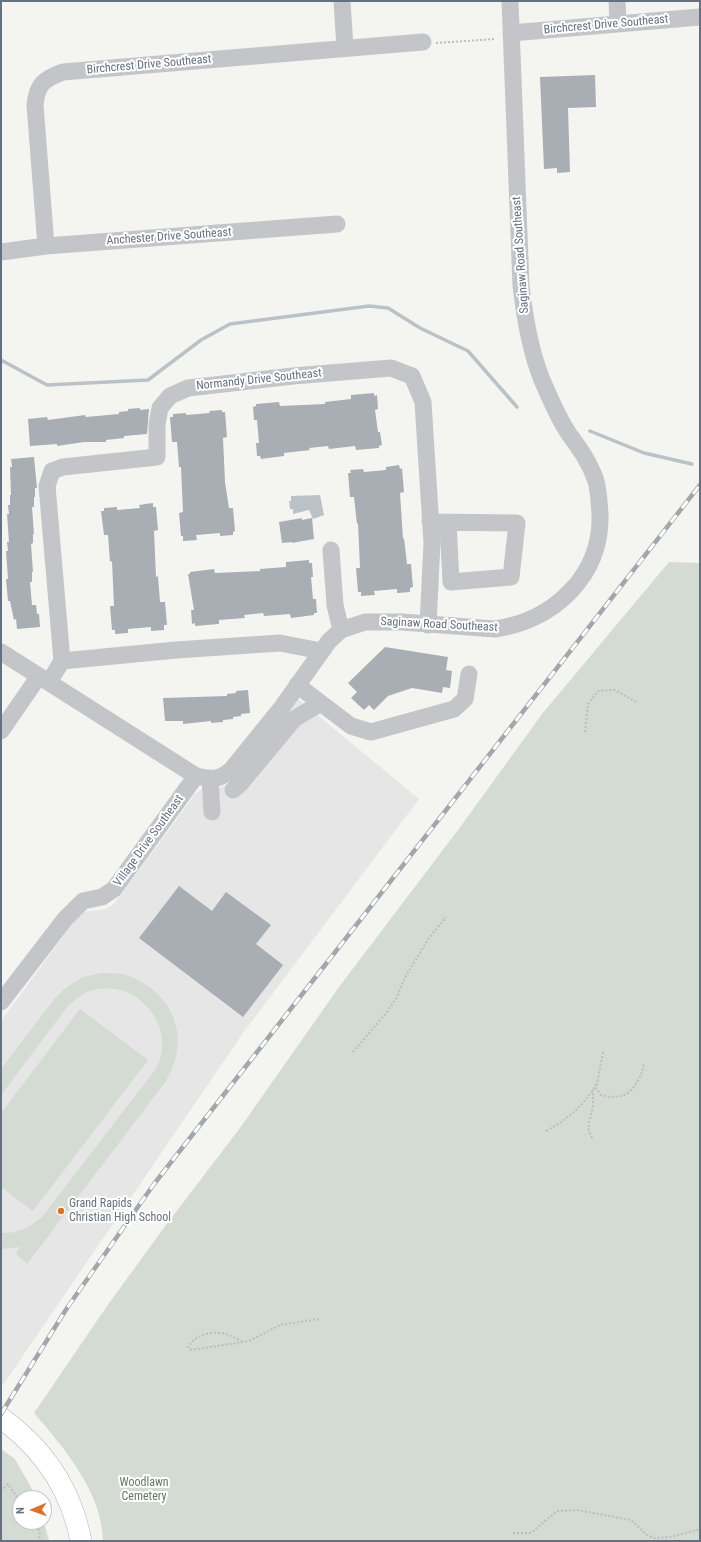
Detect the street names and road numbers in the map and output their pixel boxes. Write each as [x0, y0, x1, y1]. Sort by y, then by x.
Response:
street label: Birchcrest Drive Southeast [543, 12, 669, 38]
street label: Birchcrest Drive Southeast [86, 52, 212, 78]
street label: Saginaw Road Southeast [510, 196, 532, 314]
street label: Anchester Drive Southeast [106, 225, 232, 249]
street label: Normandy Drive Southeast [196, 366, 322, 394]
street label: Saginaw Road Southeast [380, 615, 498, 635]
street label: Village Drive Southeast [111, 792, 187, 890]

